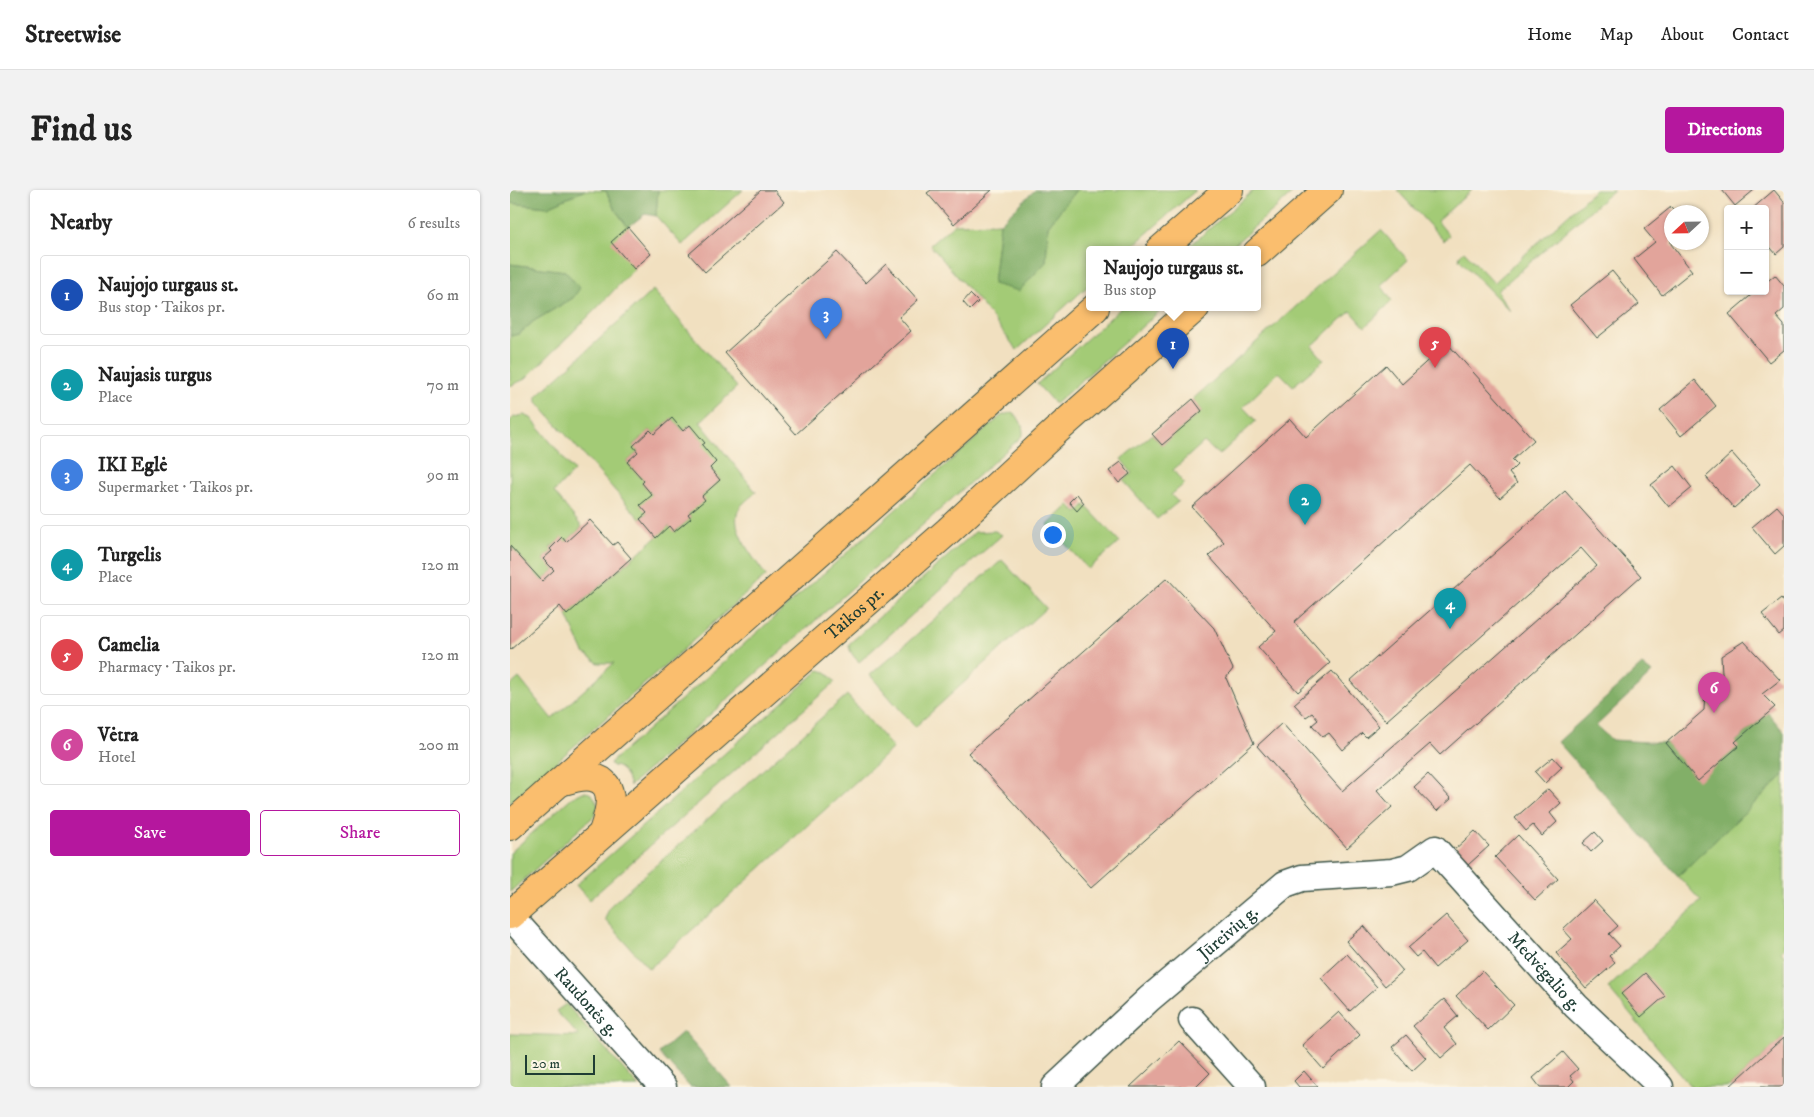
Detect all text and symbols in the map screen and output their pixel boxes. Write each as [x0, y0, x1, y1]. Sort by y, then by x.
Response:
text: Streetwise [25, 20, 121, 50]
text: Home [1527, 24, 1572, 46]
text: Map [1600, 24, 1633, 46]
text: About [1661, 24, 1704, 46]
text: Contact [1732, 24, 1789, 46]
button: Directions [1665, 107, 1784, 153]
text: Find us [30, 108, 132, 152]
north arrow [1664, 205, 1709, 250]
map controls [1724, 205, 1769, 295]
button: + [1724, 205, 1769, 250]
text: Nearby [50, 210, 112, 236]
text: 6 results [407, 213, 460, 233]
popup [1086, 246, 1261, 311]
button: − [1724, 250, 1769, 295]
text: Naujojo turgaus st. [1103, 257, 1244, 280]
text: Naujojo turgaus st. [98, 274, 238, 297]
text: Bus stop [1103, 280, 1156, 300]
text: 1 [64, 285, 70, 305]
text: 60 m [427, 285, 459, 305]
text: Bus stop · Taikos pr. [98, 297, 225, 317]
pin: 3 [810, 298, 842, 339]
pin: 5 [1419, 327, 1451, 368]
pin: 1 [1157, 328, 1189, 369]
text: Naujasis turgus [98, 364, 212, 387]
text: 2 [63, 375, 71, 395]
text: 70 m [427, 375, 459, 395]
text: Place [98, 387, 132, 407]
text: IKI Eglė [98, 454, 167, 477]
text: 3 [64, 465, 70, 485]
text: 90 m [427, 465, 459, 485]
text: Supermarket · Taikos pr. [98, 477, 253, 497]
pin: 2 [1289, 484, 1321, 525]
your location [1040, 522, 1066, 548]
text: Turgelis [98, 544, 161, 567]
text: 4 [62, 555, 72, 575]
text: 120 m [421, 555, 459, 575]
text: Place [98, 567, 132, 587]
street label: Taikos pr. [821, 582, 889, 646]
pin: 4 [1434, 588, 1466, 629]
text: Camelia [98, 634, 159, 657]
text: 5 [63, 645, 71, 665]
text: 120 m [421, 645, 459, 665]
text: Pharmacy · Taikos pr. [98, 657, 236, 677]
pin: 6 [1698, 672, 1730, 713]
text: Vėtra [98, 724, 139, 747]
text: 6 [63, 735, 71, 755]
text: 200 m [418, 735, 459, 755]
text: Hotel [98, 747, 136, 767]
button: Save [50, 810, 250, 856]
button: Share [260, 810, 460, 856]
street label: Jūreivių g. [1192, 901, 1263, 966]
street label: Medvėgalio g. [1502, 927, 1585, 1017]
street label: Raudonės g. [549, 963, 623, 1042]
scale bar [525, 1052, 595, 1075]
text: 20 m [532, 1055, 560, 1073]

